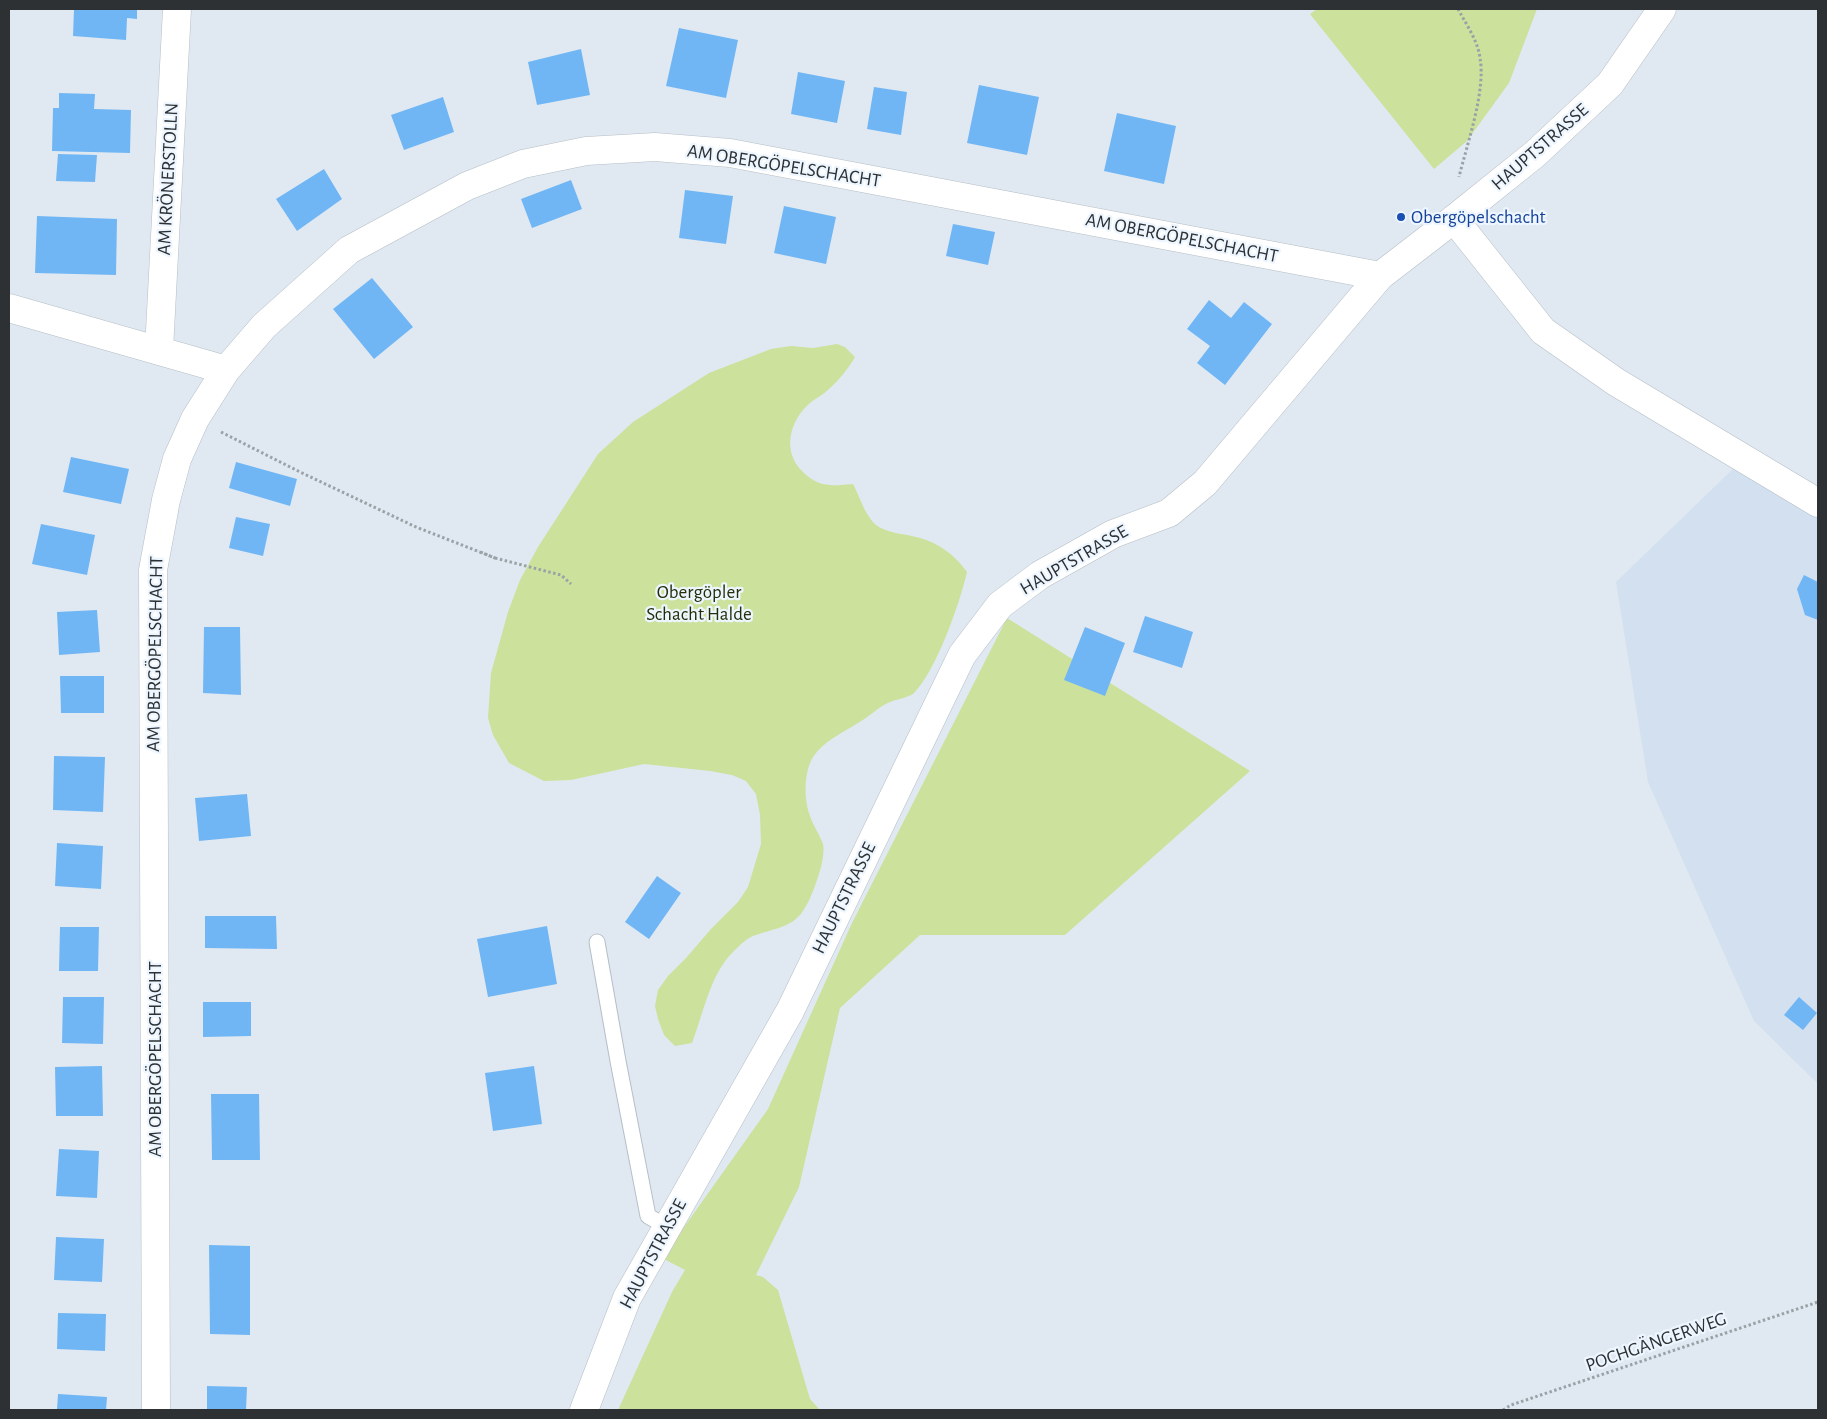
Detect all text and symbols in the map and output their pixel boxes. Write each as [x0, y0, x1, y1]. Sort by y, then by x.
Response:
street label: HAUPTSTRASSE [1487, 99, 1593, 195]
street label: AM KRÖNERSTOLLN [153, 102, 183, 256]
street label: AM OBERGÖPELSCHACHT [686, 139, 882, 193]
place label: Obergöpelschacht [1411, 206, 1546, 228]
street label: AM OBERGÖPELSCHACHT [1084, 208, 1280, 268]
marker: Obergöpelschacht [1395, 211, 1407, 223]
street label: HAUPTSTRASSE [1016, 520, 1132, 600]
street label: AM OBERGÖPELSCHACHT [142, 556, 168, 752]
park label: Obergöpler Schacht Halde [646, 581, 752, 625]
street label: HAUPTSTRASSE [807, 839, 881, 957]
street label: AM OBERGÖPELSCHACHT [144, 961, 166, 1157]
street label: HAUPTSTRASSE [615, 1195, 691, 1313]
street label: POCHGÄNGERWEG [1583, 1307, 1729, 1377]

